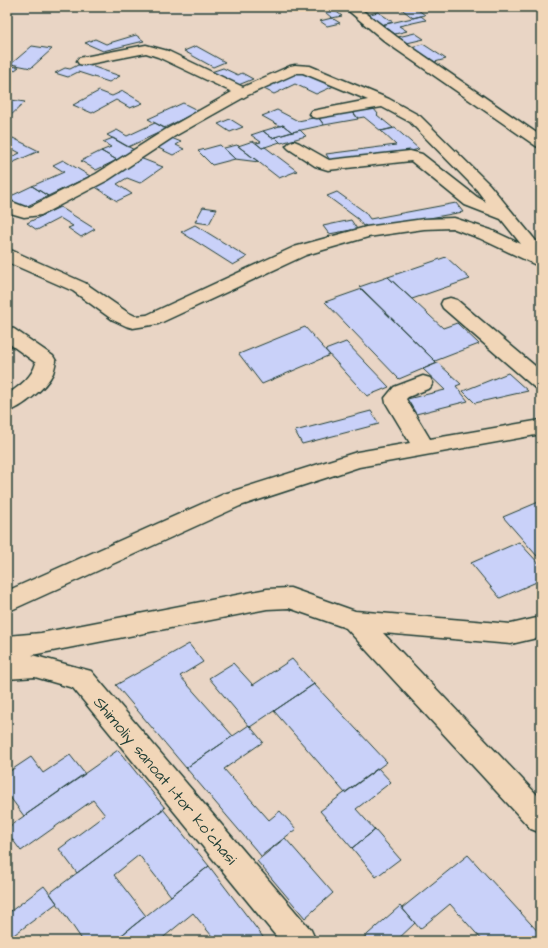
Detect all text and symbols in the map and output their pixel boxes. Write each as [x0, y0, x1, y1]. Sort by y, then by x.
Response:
street label: Shimoliy sanoat 1-tor koʻchasi [88, 692, 243, 870]

